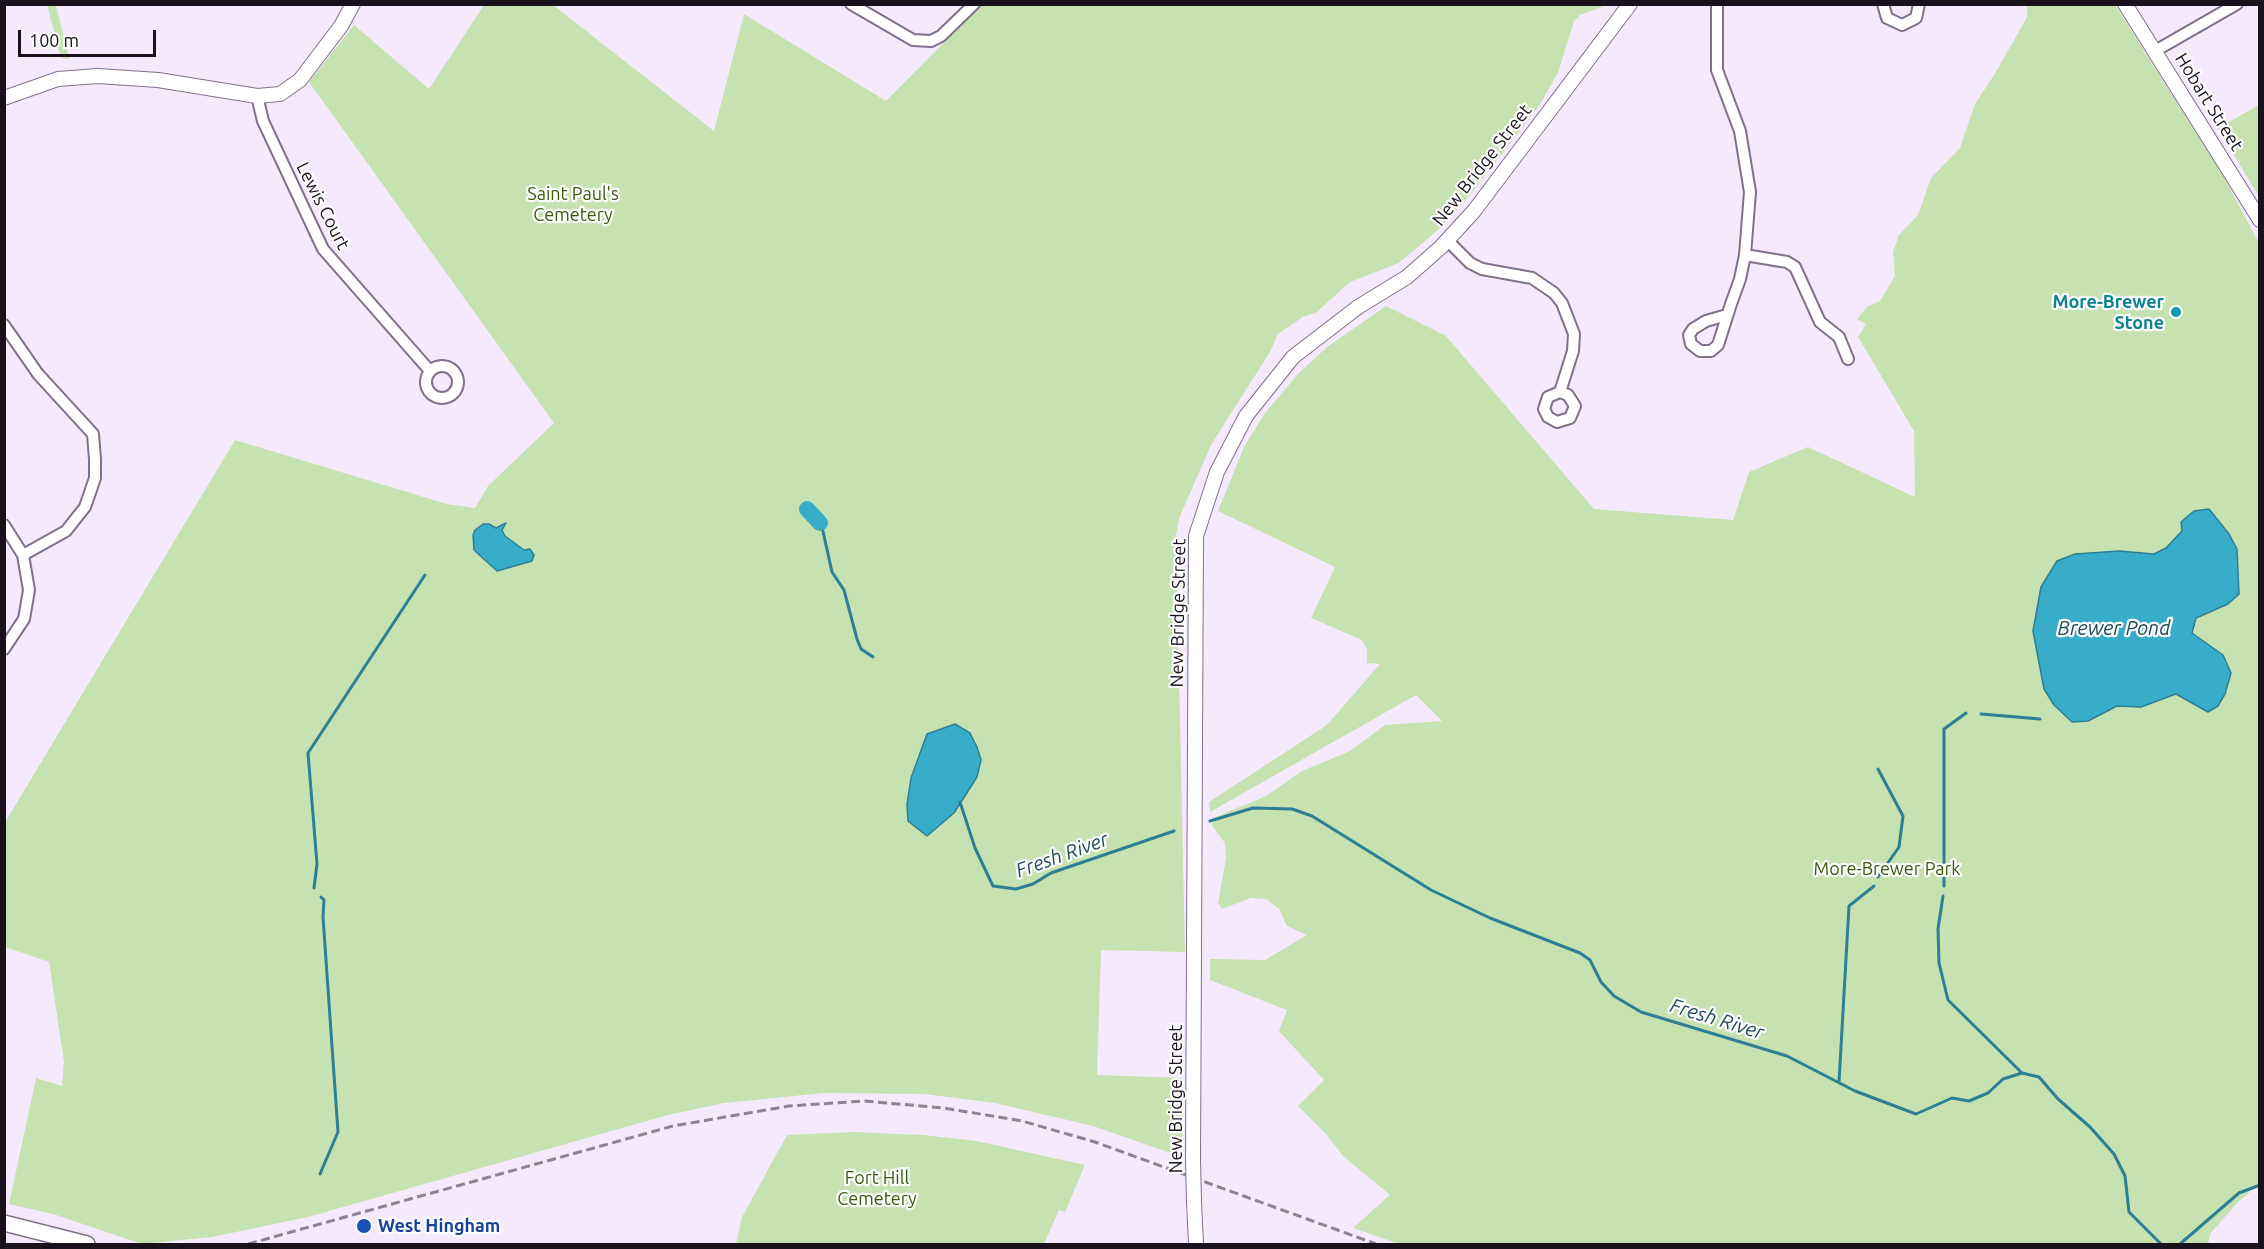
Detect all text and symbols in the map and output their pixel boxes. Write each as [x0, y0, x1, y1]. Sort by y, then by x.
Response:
scale bar [21, 18, 159, 56]
text: 100 m [29, 30, 79, 50]
street label: Hobart Street [2170, 49, 2248, 155]
street label: New Bridge Street [1428, 100, 1536, 230]
street label: Lewis Court [292, 159, 354, 253]
park label: Saint Paul's Cemetery [527, 183, 619, 226]
place label: More-Brewer Stone [2052, 291, 2164, 334]
marker: More-Brewer Stone [2169, 305, 2183, 319]
street label: New Bridge Street [1166, 538, 1190, 688]
water label: Brewer Pond [2058, 616, 2170, 640]
water label: Fresh River [1012, 827, 1112, 883]
park label: More-Brewer Park [1814, 858, 1960, 880]
water label: Fresh River [1667, 993, 1767, 1045]
street label: New Bridge Street [1165, 1025, 1187, 1173]
park label: Fort Hill Cemetery [837, 1167, 917, 1210]
place label: West Hingham [378, 1215, 500, 1237]
marker: West Hingham [355, 1217, 373, 1235]

